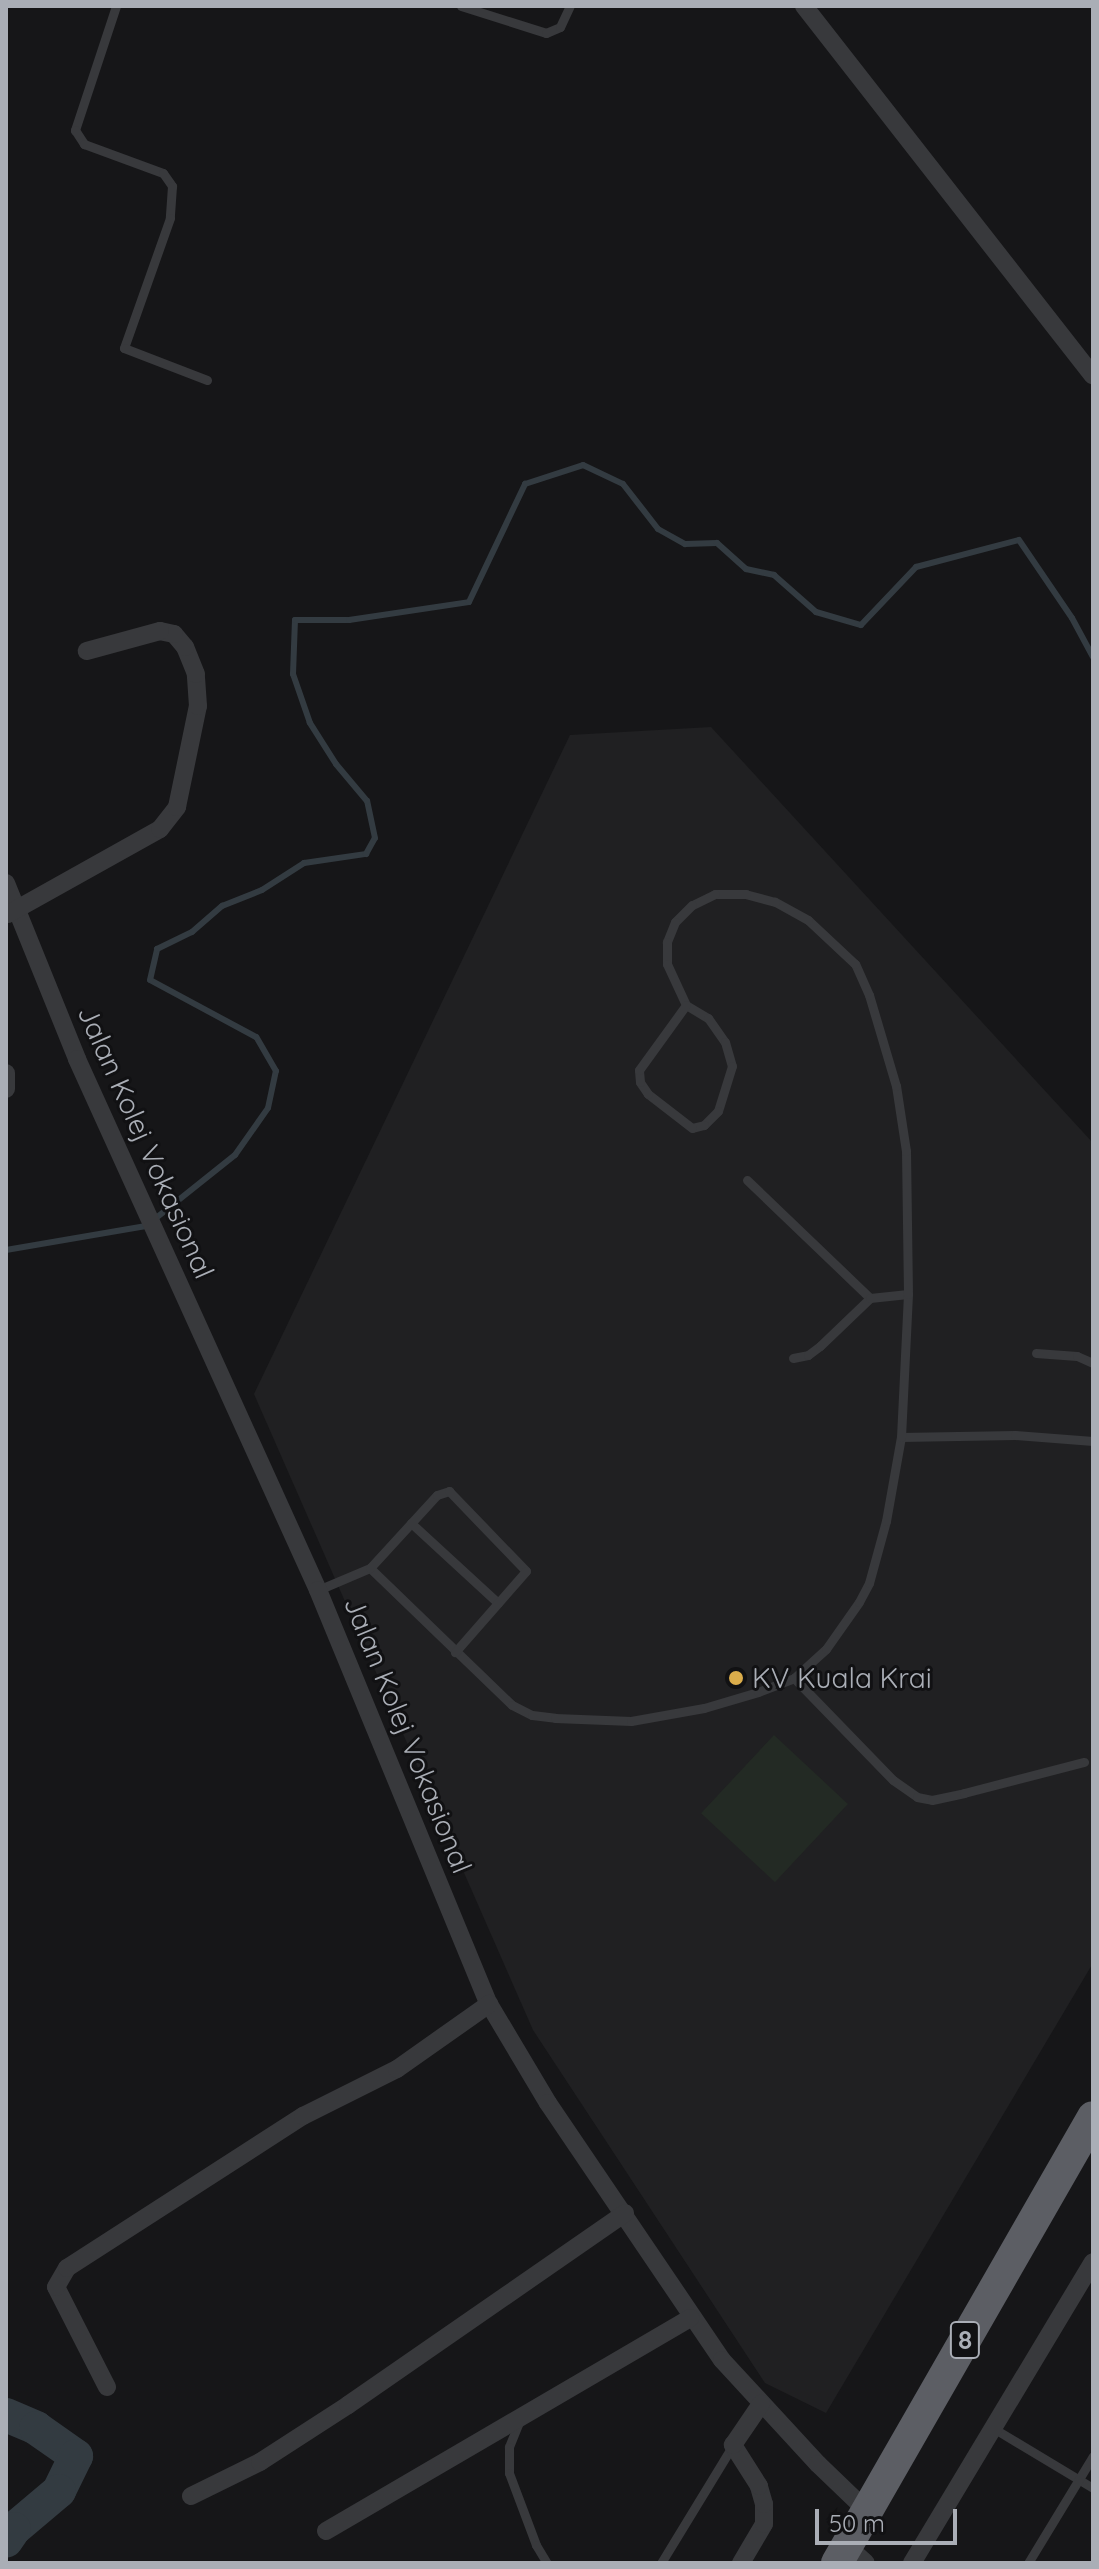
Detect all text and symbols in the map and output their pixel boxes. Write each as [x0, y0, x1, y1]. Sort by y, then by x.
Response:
street label: Jalan Kolej Vokasional [71, 1000, 221, 1284]
street label: Jalan Kolej Vokasional [337, 1592, 479, 1878]
place label: KV Kuala Krai [752, 1661, 932, 1695]
marker: KV Kuala Krai [727, 1669, 745, 1687]
road number: 8 [949, 2318, 981, 2362]
scale bar [819, 2493, 961, 2543]
text: 50 m [829, 2508, 885, 2538]

